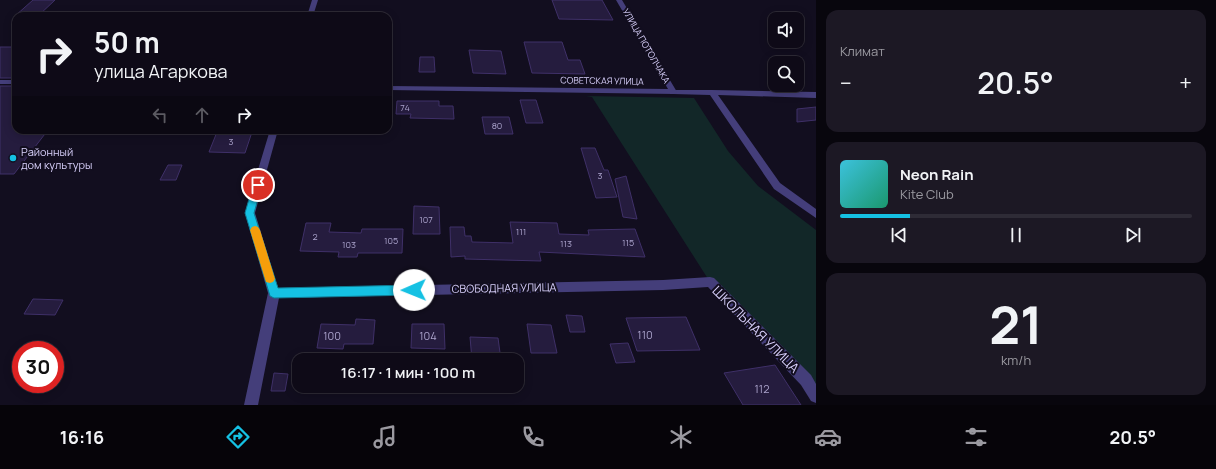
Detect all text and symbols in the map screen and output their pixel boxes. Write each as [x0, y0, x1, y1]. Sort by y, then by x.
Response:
street label: УЛИЦА ПОТОЛЧАКА [620, 6, 673, 86]
map controls [768, 12, 804, 92]
button: sound [768, 12, 804, 48]
text: 50 m [94, 23, 160, 61]
icon: right [28, 28, 80, 80]
text: Климат [840, 42, 885, 60]
button: search [768, 56, 804, 92]
text: улица Агаркова [94, 59, 228, 83]
text: 20.5° [977, 62, 1054, 103]
text: − [840, 68, 852, 98]
text: + [1179, 68, 1192, 98]
street label: СОВЕТСКАЯ УЛИЦА [560, 73, 644, 88]
house number: 74 [400, 101, 410, 114]
icon: left [149, 104, 171, 126]
icon: ahead [191, 104, 213, 126]
icon: right [233, 104, 255, 126]
house number: 80 [492, 119, 502, 132]
house number: 3 [229, 135, 234, 148]
place label: Районный дом культуры [21, 144, 92, 172]
marker: Районный дом культуры [8, 153, 18, 163]
text: Neon Rain [900, 164, 974, 185]
pin [241, 168, 275, 202]
house number: 3 [598, 169, 603, 182]
icon: arrive [247, 174, 269, 196]
text: Kite Club [900, 185, 954, 203]
house number: 107 [419, 213, 433, 226]
icon: previous [888, 224, 910, 246]
icon: pause [1005, 224, 1027, 246]
icon: next [1122, 224, 1144, 246]
house number: 111 [516, 225, 526, 238]
house number: 2 [312, 230, 318, 243]
house number: 105 [384, 234, 398, 247]
house number: 115 [622, 236, 634, 249]
house number: 113 [560, 237, 572, 250]
house number: 103 [342, 238, 356, 251]
position arrow [393, 269, 435, 311]
street label: СВОБОДНАЯ УЛИЦА [451, 279, 557, 296]
street label: ШКОЛЬНАЯ УЛИЦА [709, 282, 803, 376]
text: 21 [989, 289, 1043, 360]
house number: 110 [637, 327, 653, 342]
house number: 100 [323, 328, 341, 343]
house number: 104 [419, 328, 437, 343]
speed limit sign: 30 [12, 341, 64, 393]
text: km/h [1001, 351, 1031, 369]
text: 16:17 · 1 мин · 100 m [341, 362, 475, 383]
house number: 112 [755, 381, 769, 396]
icon: directions [224, 423, 252, 451]
icon: music [371, 423, 399, 451]
icon: phone [519, 423, 547, 451]
icon: climate [667, 423, 695, 451]
icon: car [814, 423, 842, 451]
icon: filters [962, 423, 990, 451]
text: 16:16 [60, 425, 104, 449]
text: 20.5° [1110, 425, 1156, 449]

